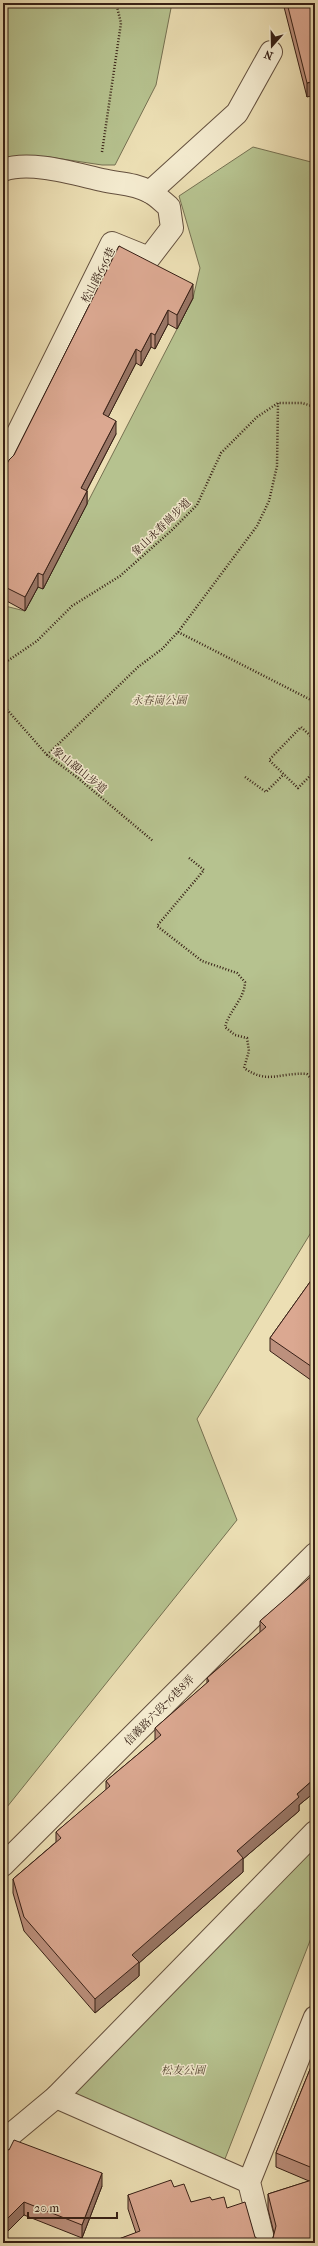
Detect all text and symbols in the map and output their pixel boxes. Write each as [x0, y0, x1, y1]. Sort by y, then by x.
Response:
north arrow [252, 26, 292, 66]
text: N [262, 47, 275, 62]
street label: 松山路656巷 [79, 245, 118, 305]
street label: 象山永春崗步道 [129, 496, 194, 559]
park label: 永春崗公園 [132, 694, 188, 707]
street label: 象山親山步道 [50, 745, 109, 796]
street label: 信義路六段76巷8弄 [122, 1673, 197, 1748]
park label: 松友公園 [161, 2064, 207, 2077]
scale bar [28, 2194, 117, 2220]
text: 20 m [34, 2201, 59, 2215]

